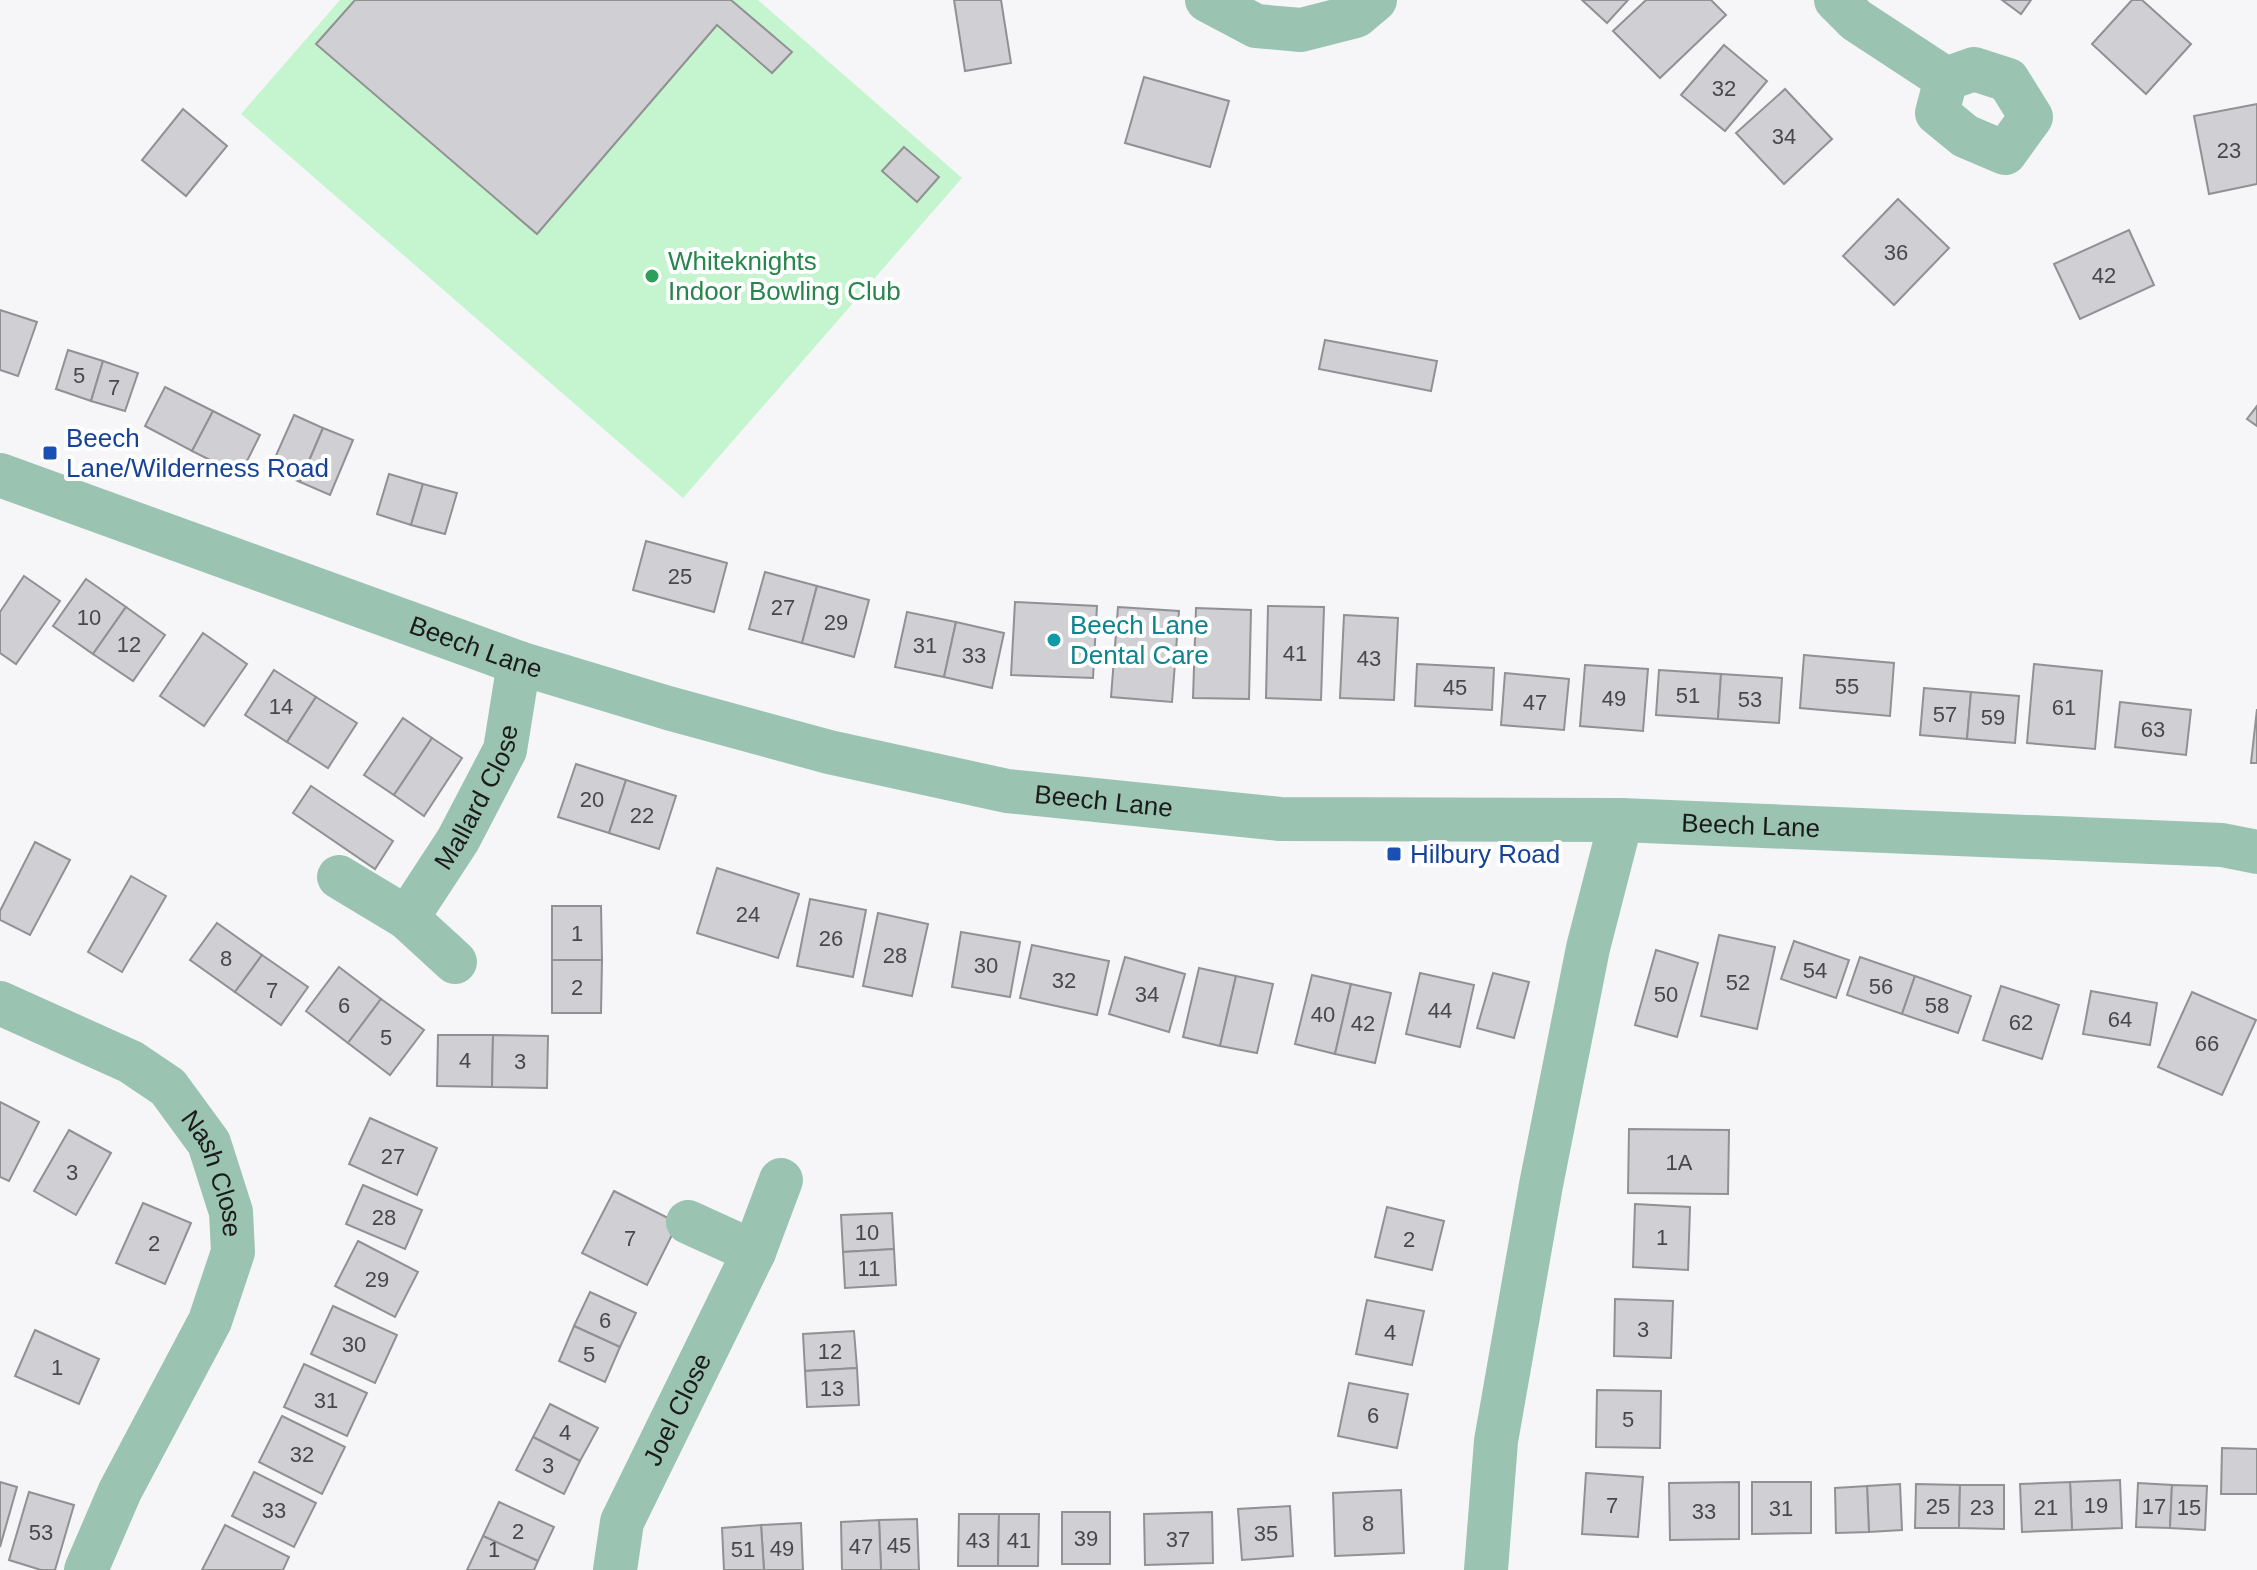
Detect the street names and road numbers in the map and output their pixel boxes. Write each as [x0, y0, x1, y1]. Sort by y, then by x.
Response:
street label: Beech Lane [405, 610, 546, 684]
street label: Mallard Close [428, 723, 524, 875]
street label: Beech Lane [1033, 779, 1174, 823]
street label: Beech Lane [1681, 808, 1821, 843]
street label: Nash Close [175, 1104, 247, 1238]
street label: Joel Close [637, 1348, 717, 1470]

